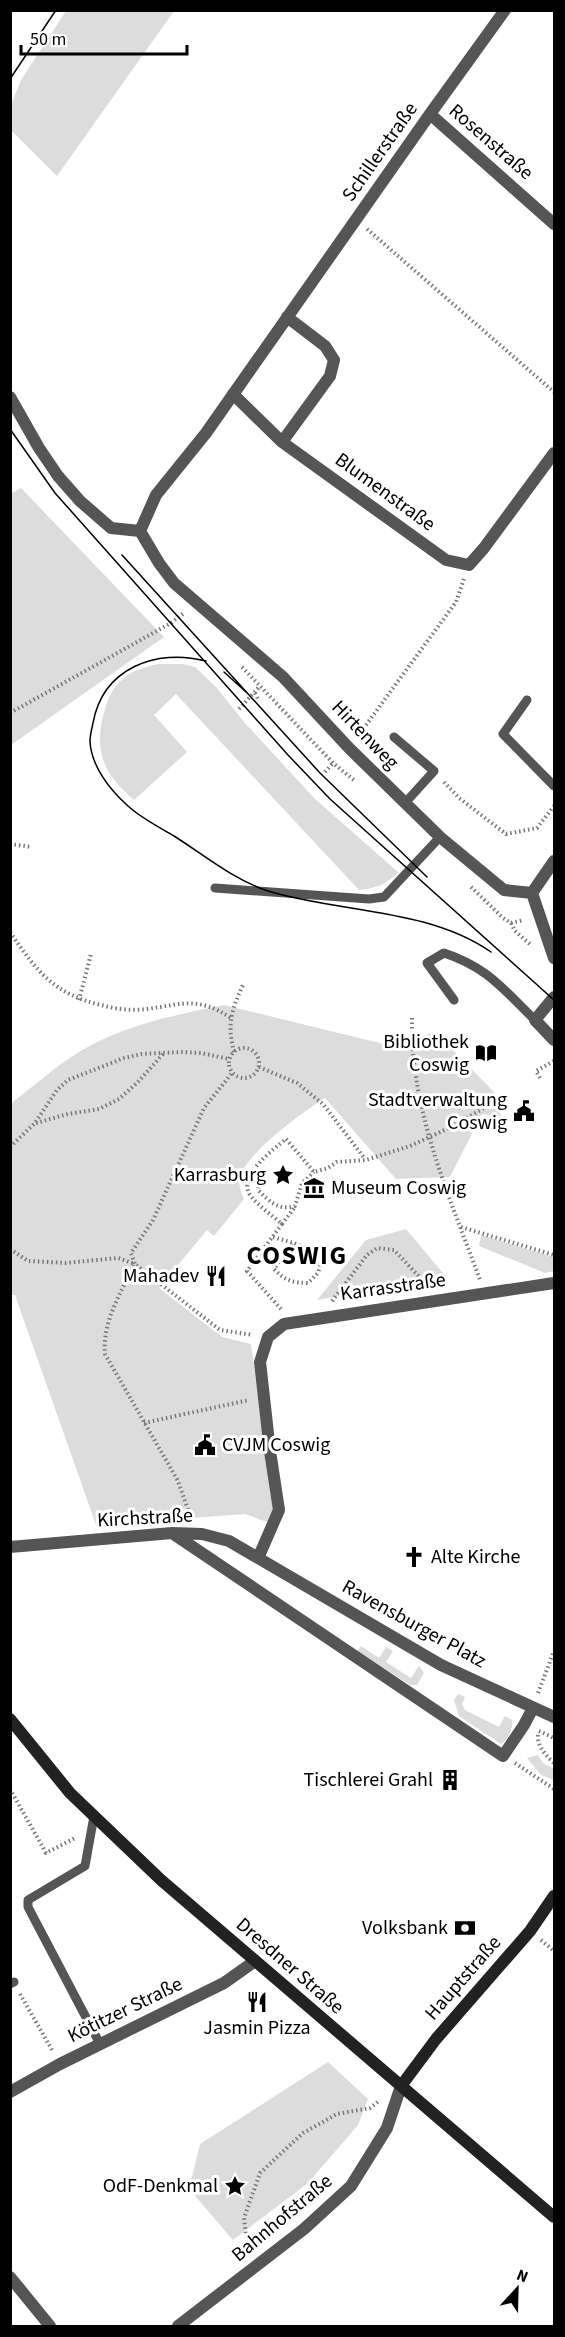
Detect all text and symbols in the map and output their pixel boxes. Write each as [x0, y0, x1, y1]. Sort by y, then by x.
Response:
scale bar [21, 18, 188, 56]
text: 50 m [30, 27, 66, 52]
street label: Schillerstraße [335, 97, 425, 207]
street label: Rosenstraße [443, 97, 539, 187]
street label: Blumenstraße [329, 446, 441, 538]
street label: Hirtenweg [325, 694, 405, 776]
place label: Bibliothek Coswig [383, 1028, 469, 1079]
library icon: Bibliothek Coswig [474, 1041, 498, 1065]
place label: Stadtverwaltung Coswig [368, 1086, 507, 1137]
public building icon: Stadtverwaltung Coswig [512, 1099, 536, 1123]
place label: Karrasburg [174, 1161, 266, 1189]
place icon: Karrasburg [271, 1163, 295, 1187]
place label: Museum Coswig [331, 1174, 466, 1202]
museum icon: Museum Coswig [302, 1176, 326, 1200]
district label: COSWIG [247, 1237, 347, 1274]
place label: Mahadev [123, 1262, 200, 1290]
restaurant icon: Mahadev [204, 1264, 228, 1288]
street label: Karrasstraße [338, 1266, 448, 1308]
place label: CVJM Coswig [222, 1431, 330, 1459]
public building icon: CVJM Coswig [193, 1433, 217, 1457]
street label: Kirchstraße [96, 1502, 194, 1534]
place label: Alte Kirche [431, 1543, 521, 1571]
church icon: Alte Kirche [402, 1545, 426, 1569]
street label: Ravensburger Platz [337, 1573, 491, 1675]
place label: Tischlerei Grahl [304, 1766, 433, 1794]
building icon: Tischlerei Grahl [438, 1768, 462, 1792]
street label: Dresdner Straße [230, 1911, 350, 2021]
place label: Volksbank [362, 1914, 448, 1942]
bank icon: Volksbank [453, 1916, 477, 1940]
street label: Hauptstraße [418, 1929, 508, 2026]
street label: Kötitzer Straße [63, 1970, 187, 2050]
restaurant icon: Jasmin Pizza [245, 1990, 269, 2014]
place label: Jasmin Pizza [203, 2014, 311, 2042]
street label: Bahnhofstraße [226, 2167, 338, 2269]
place label: OdF-Denkmal [103, 2172, 218, 2200]
place icon: OdF-Denkmal [223, 2174, 247, 2198]
north arrow [487, 2259, 547, 2319]
text: N [513, 2264, 531, 2288]

